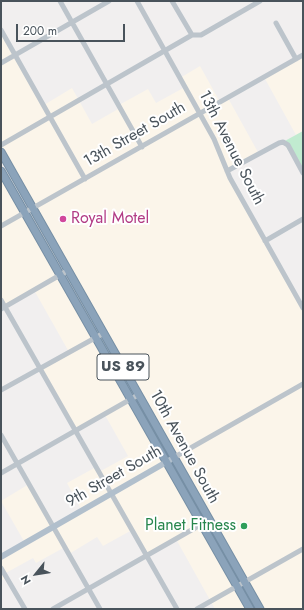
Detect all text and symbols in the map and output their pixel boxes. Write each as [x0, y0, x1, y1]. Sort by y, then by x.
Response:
scale bar [18, 16, 127, 42]
text: 200 m [23, 22, 57, 40]
street label: 13th Avenue South [194, 88, 268, 208]
street label: 13th Street South [81, 98, 189, 172]
place label: Royal Motel [71, 209, 149, 229]
marker: Royal Motel [58, 214, 68, 224]
road number: US 89 [97, 354, 149, 380]
street label: 10th Avenue South [145, 387, 223, 507]
street label: 9th Street South [63, 442, 165, 512]
place label: Planet Fitness [145, 516, 236, 536]
marker: Planet Fitness [239, 521, 249, 531]
north arrow [16, 554, 56, 594]
text: N [16, 572, 35, 588]

